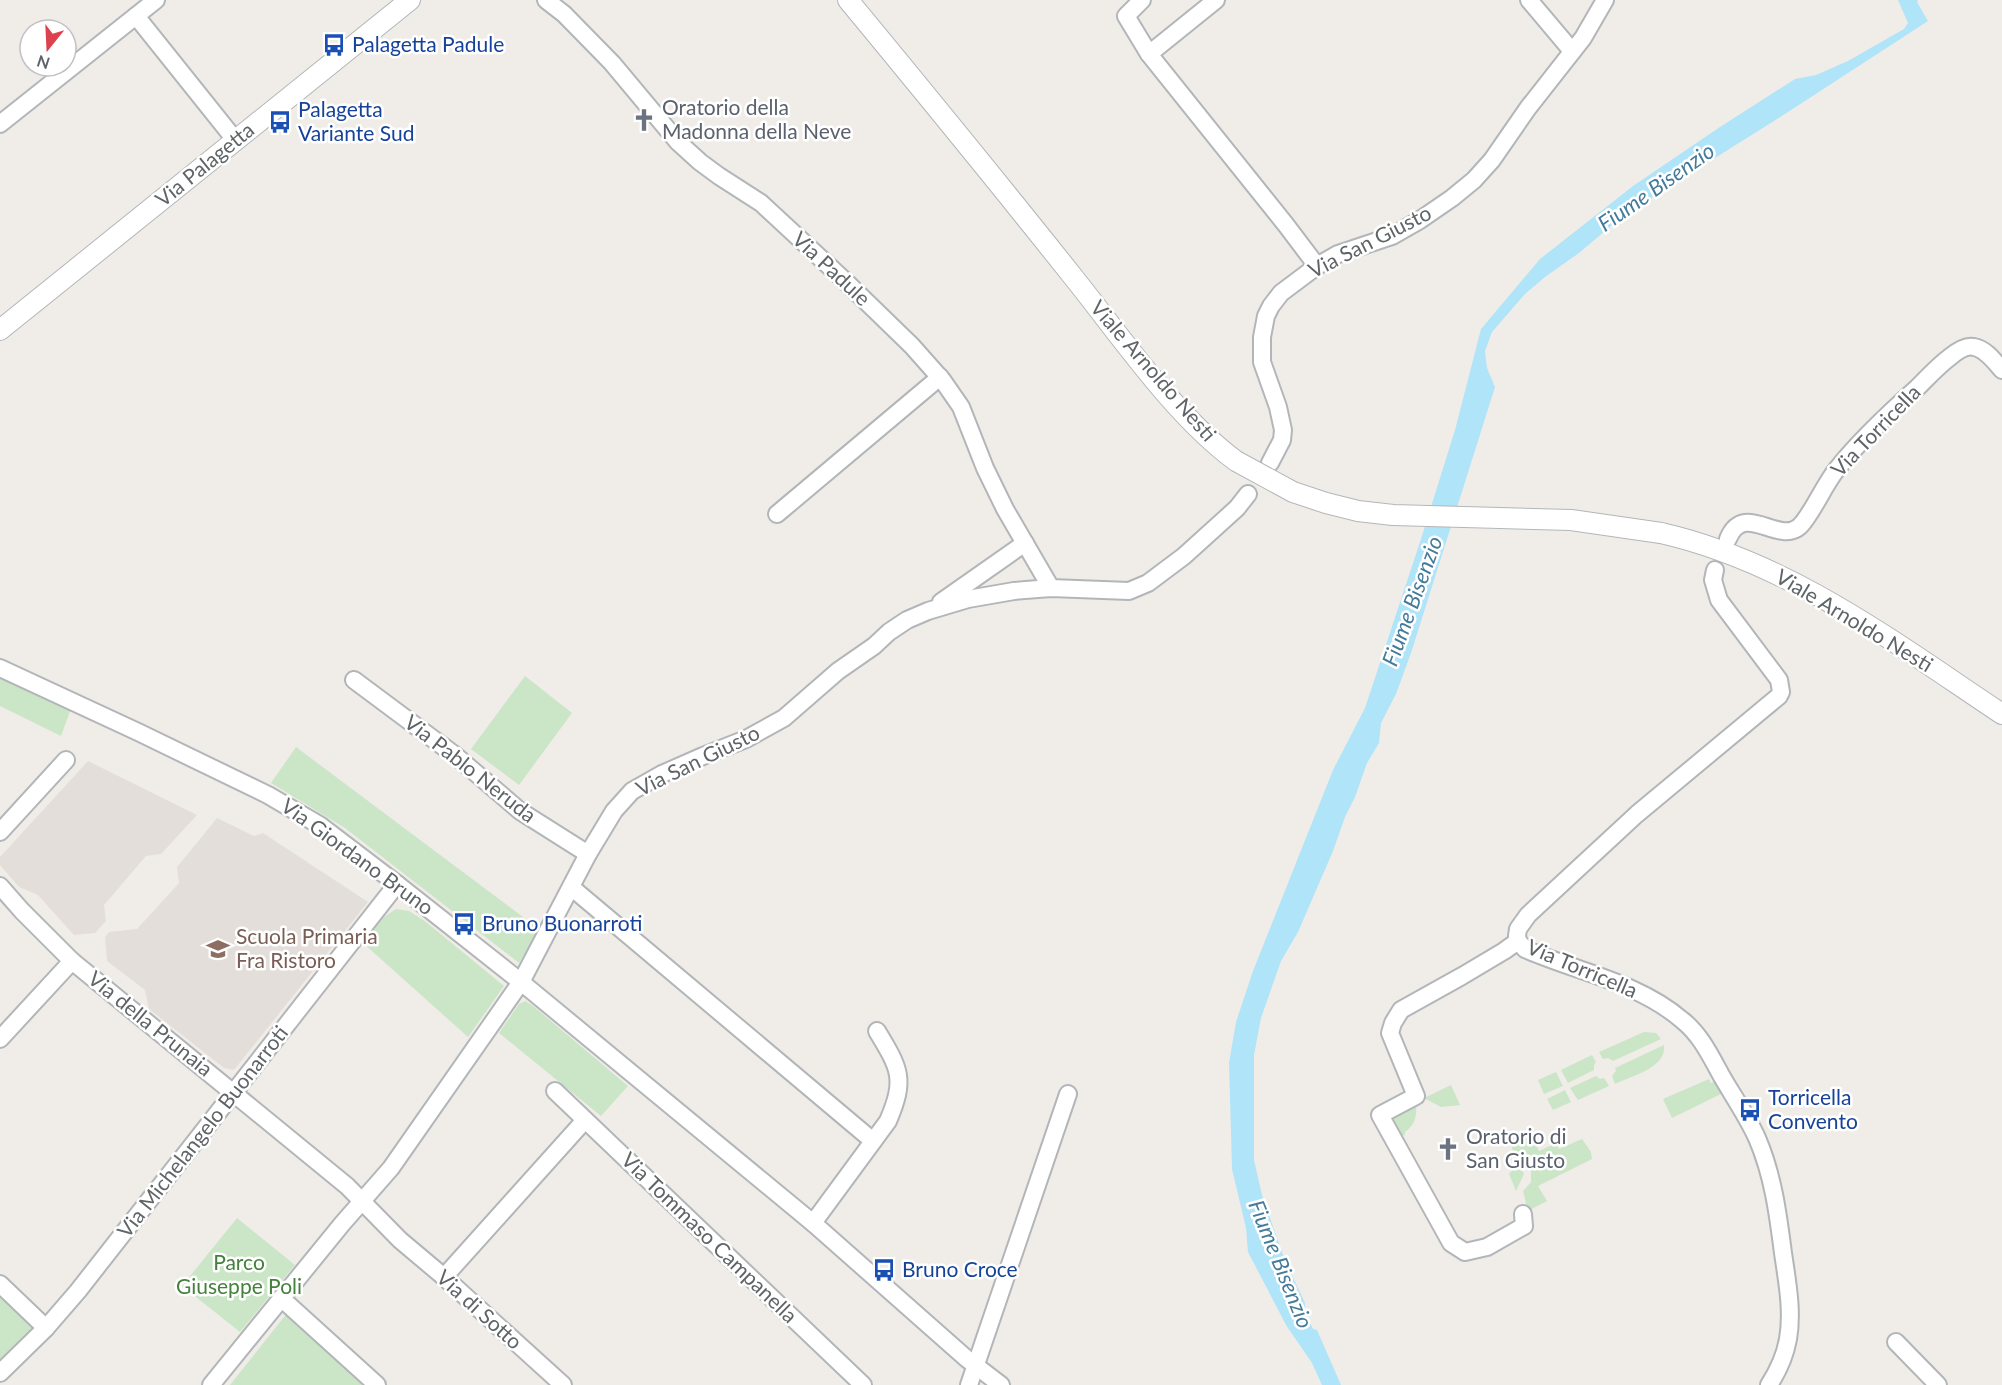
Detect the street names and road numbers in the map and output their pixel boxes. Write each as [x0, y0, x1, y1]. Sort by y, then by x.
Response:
street label: Via Palagetta [150, 116, 258, 211]
street label: Via San Giusto [1304, 199, 1435, 282]
street label: Via Padule [788, 226, 876, 310]
street label: Viale Arnoldo Nesti [1086, 294, 1222, 446]
street label: Via Torricella [1825, 379, 1925, 481]
street label: Viale Arnoldo Nesti [1772, 563, 1938, 676]
street label: Via Pablo Neruda [400, 709, 542, 827]
street label: Via San Giusto [631, 719, 763, 800]
street label: Via Giordano Bruno [277, 792, 439, 919]
street label: Via Torricella [1523, 933, 1642, 1002]
street label: Via della Prunaia [84, 965, 218, 1081]
street label: Via Michelangelo Buonarroti [111, 1020, 292, 1242]
street label: Via Tommaso Campanella [617, 1146, 803, 1327]
street label: Via di Sotto [432, 1264, 528, 1354]

